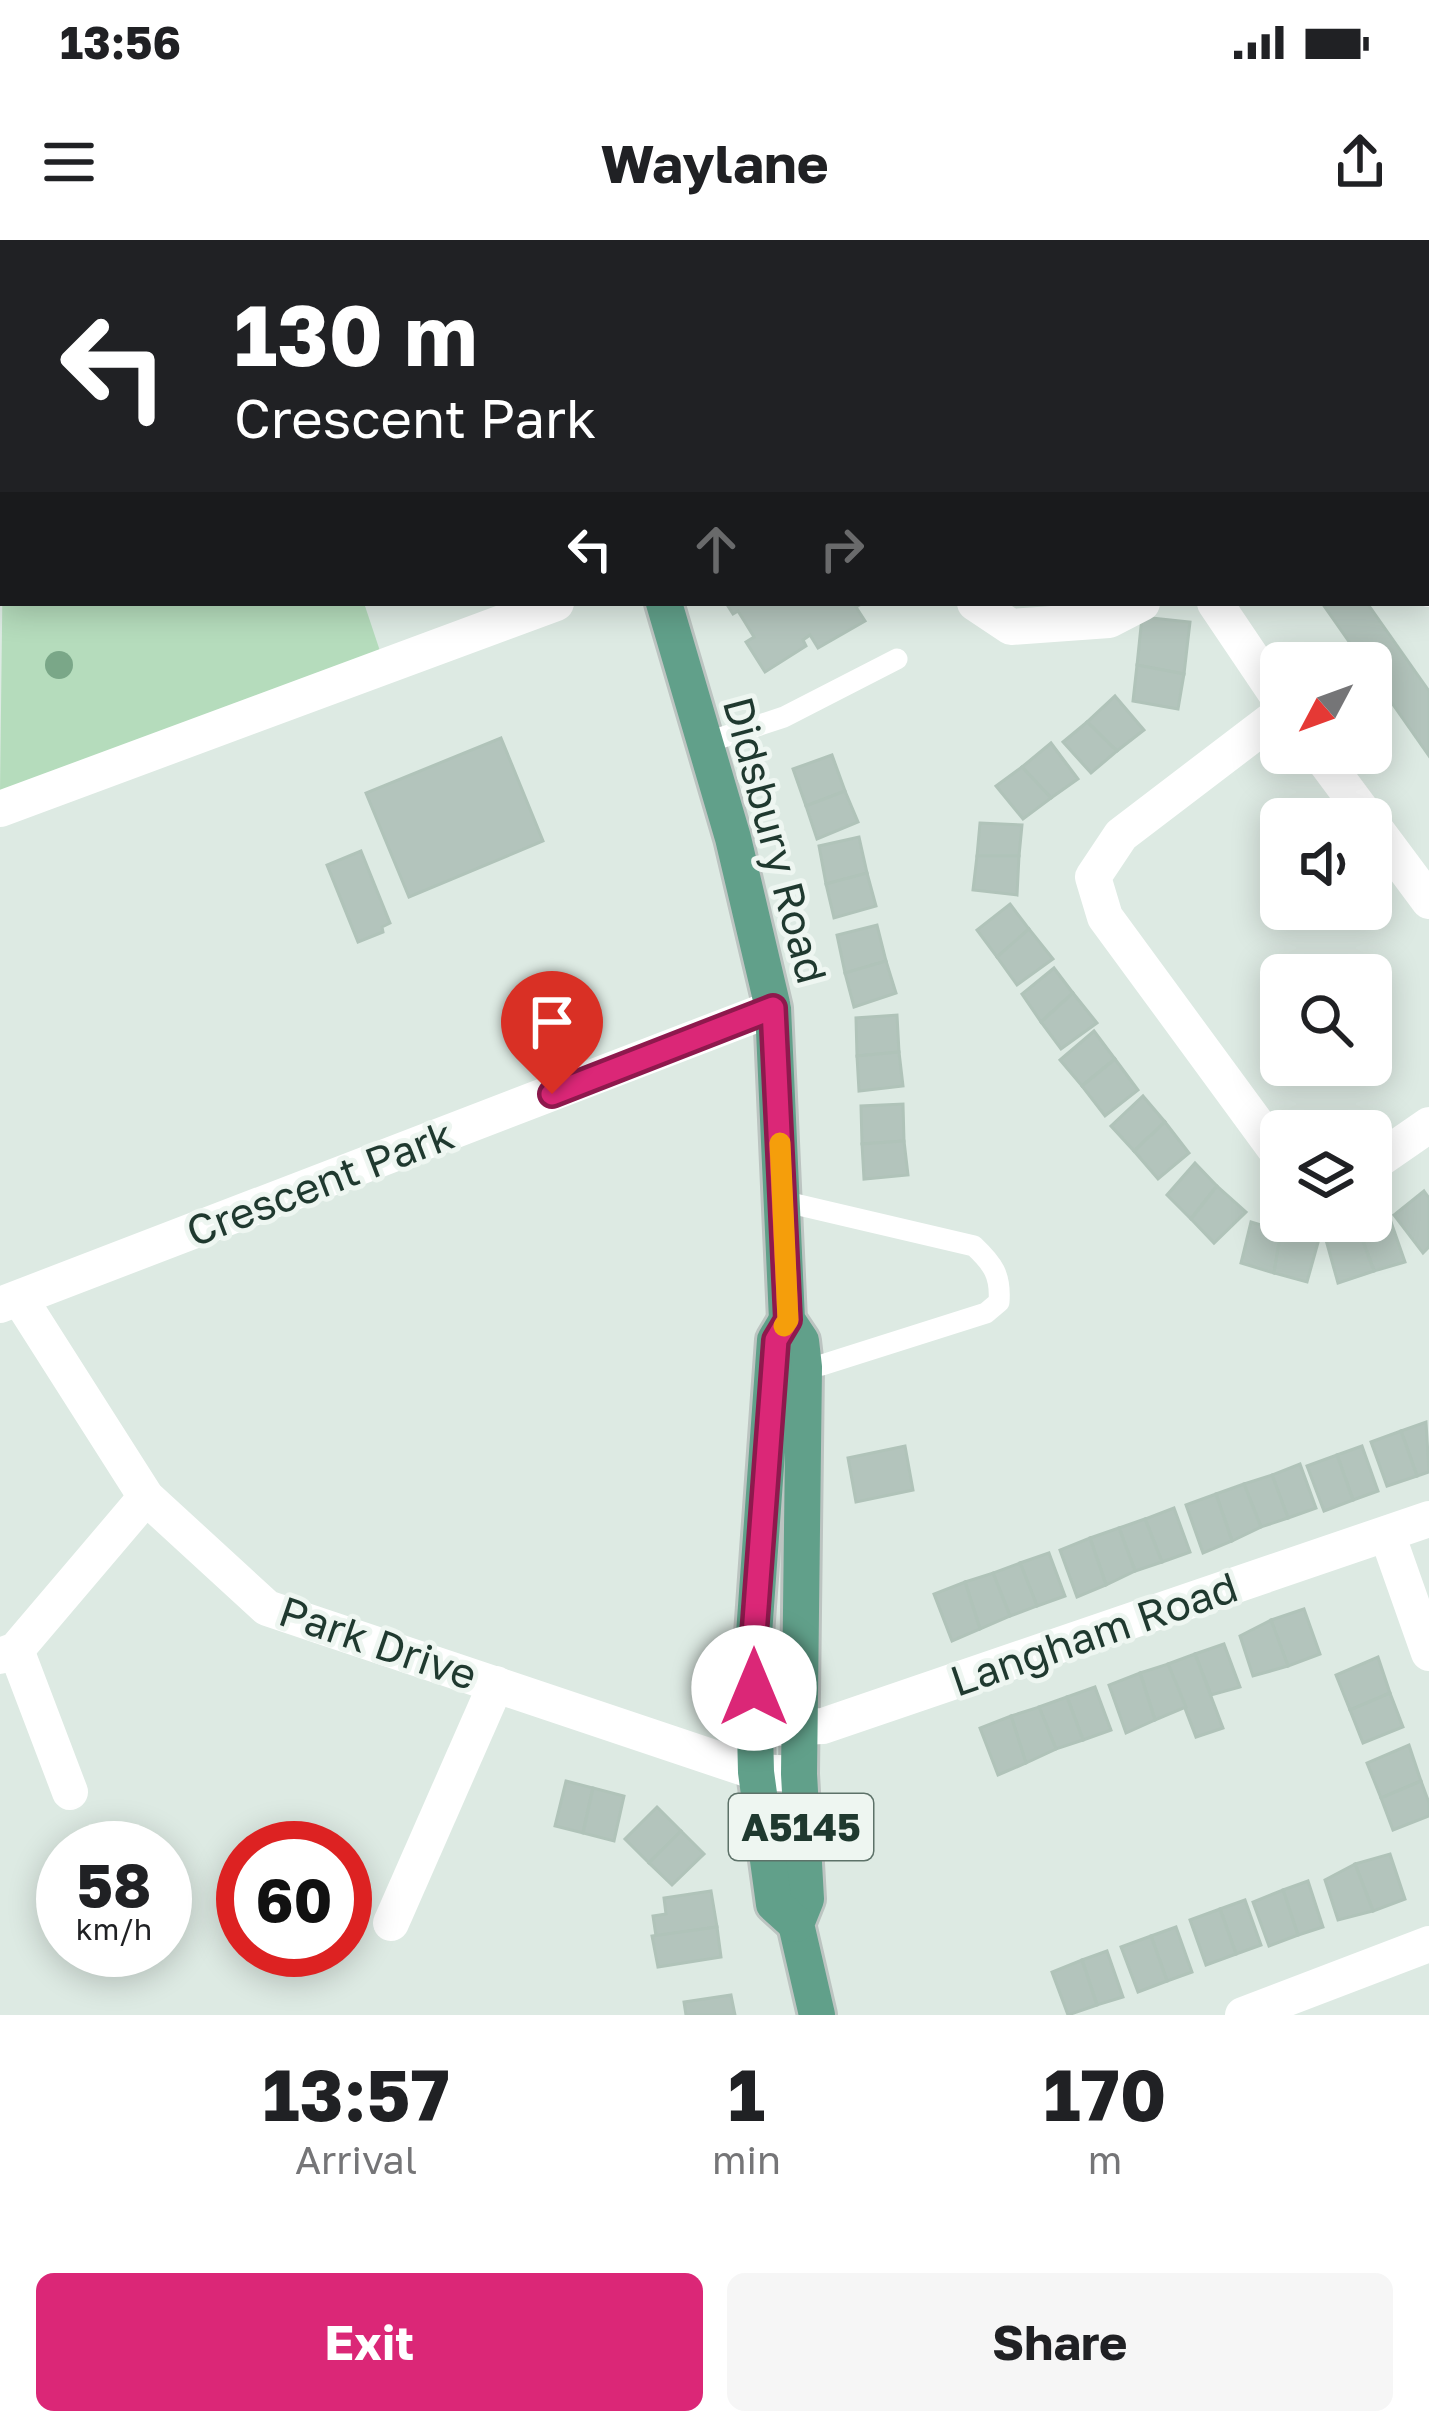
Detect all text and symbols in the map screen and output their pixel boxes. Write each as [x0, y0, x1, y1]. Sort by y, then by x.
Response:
text: 13:56 [60, 15, 181, 69]
icon: menu [36, 129, 102, 195]
icon: share [1327, 129, 1393, 195]
text: Waylane [600, 130, 829, 195]
text: 130 m [234, 284, 478, 384]
icon: left [36, 288, 192, 444]
text: Crescent Park [234, 385, 597, 450]
icon: left [557, 516, 623, 582]
icon: ahead [683, 516, 749, 582]
icon: right [809, 516, 875, 582]
north arrow [1260, 642, 1392, 774]
map controls [1260, 642, 1392, 1242]
street label: Didsbury Road [714, 691, 838, 988]
button: sound [1260, 798, 1392, 930]
button: search [1260, 954, 1392, 1086]
pin [501, 971, 603, 1094]
icon: arrive [519, 989, 585, 1055]
street label: Crescent Park [179, 1108, 460, 1256]
button: layers [1260, 1110, 1392, 1242]
street label: Langham Road [944, 1561, 1244, 1706]
street label: Park Drive [273, 1585, 484, 1699]
position arrow [691, 1625, 817, 1751]
road number: A5145 [729, 1794, 873, 1860]
speed limit sign: 60 [216, 1821, 372, 1977]
text: 58 [76, 1848, 151, 1920]
text: km/h [76, 1911, 152, 1947]
text: 13:57 [262, 2050, 450, 2137]
text: 1 [728, 2050, 765, 2137]
text: 170 [1043, 2050, 1167, 2137]
text: Arrival [295, 2136, 417, 2183]
text: min [712, 2136, 781, 2183]
text: m [1088, 2136, 1122, 2183]
button: Exit [36, 2273, 703, 2411]
button: Share [727, 2273, 1393, 2411]

